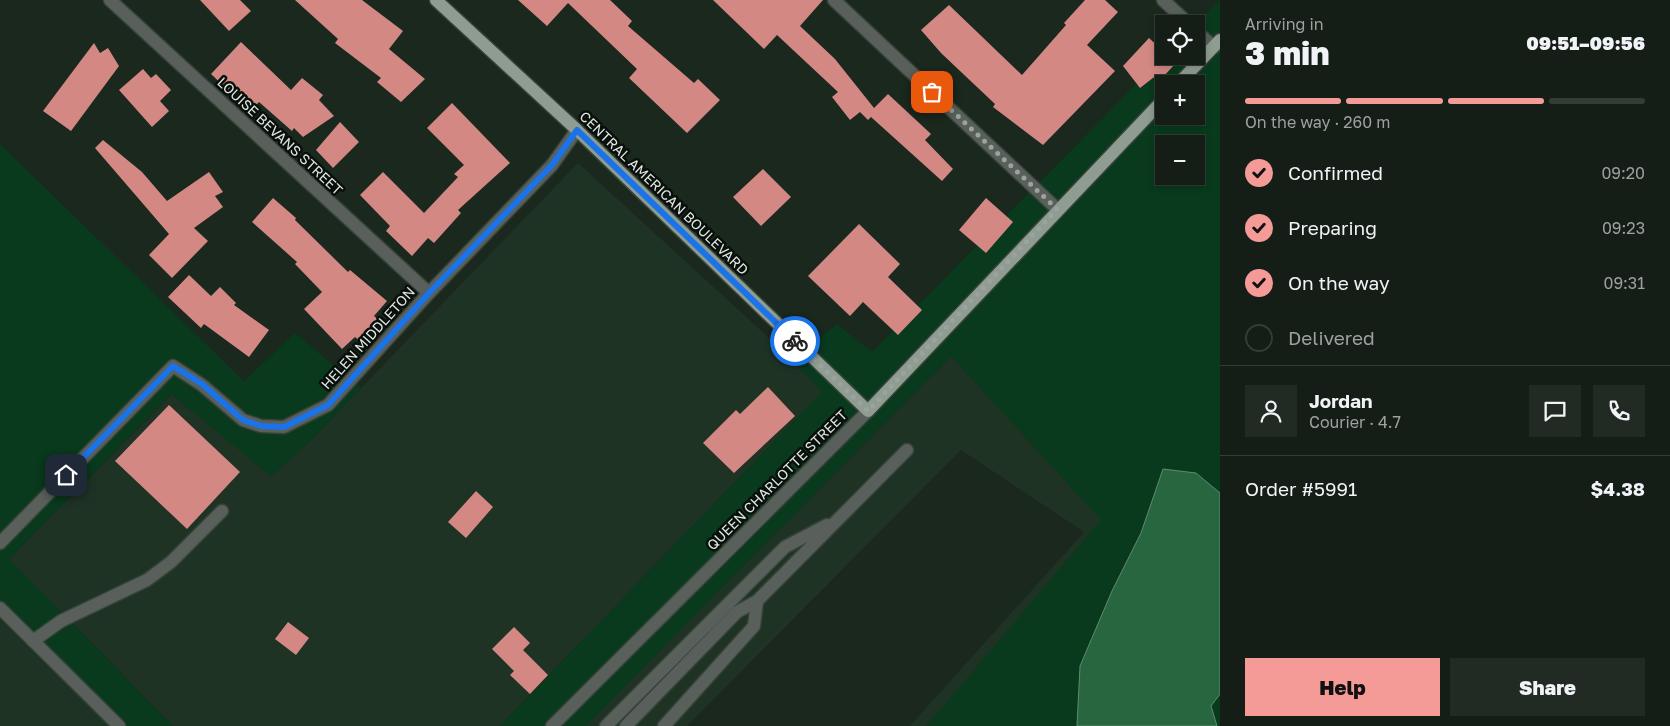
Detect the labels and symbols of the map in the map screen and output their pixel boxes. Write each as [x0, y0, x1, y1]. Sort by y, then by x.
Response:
pin [911, 71, 953, 113]
street label: LOUISE BEVANS STREET [214, 73, 347, 198]
street label: CENTRAL AMERICAN BOULEVARD [577, 107, 752, 278]
street label: HELEN MIDDLETON [317, 283, 418, 392]
courier [770, 316, 820, 366]
street label: QUEEN CHARLOTTE STREET [703, 406, 850, 553]
pin [45, 454, 87, 496]

